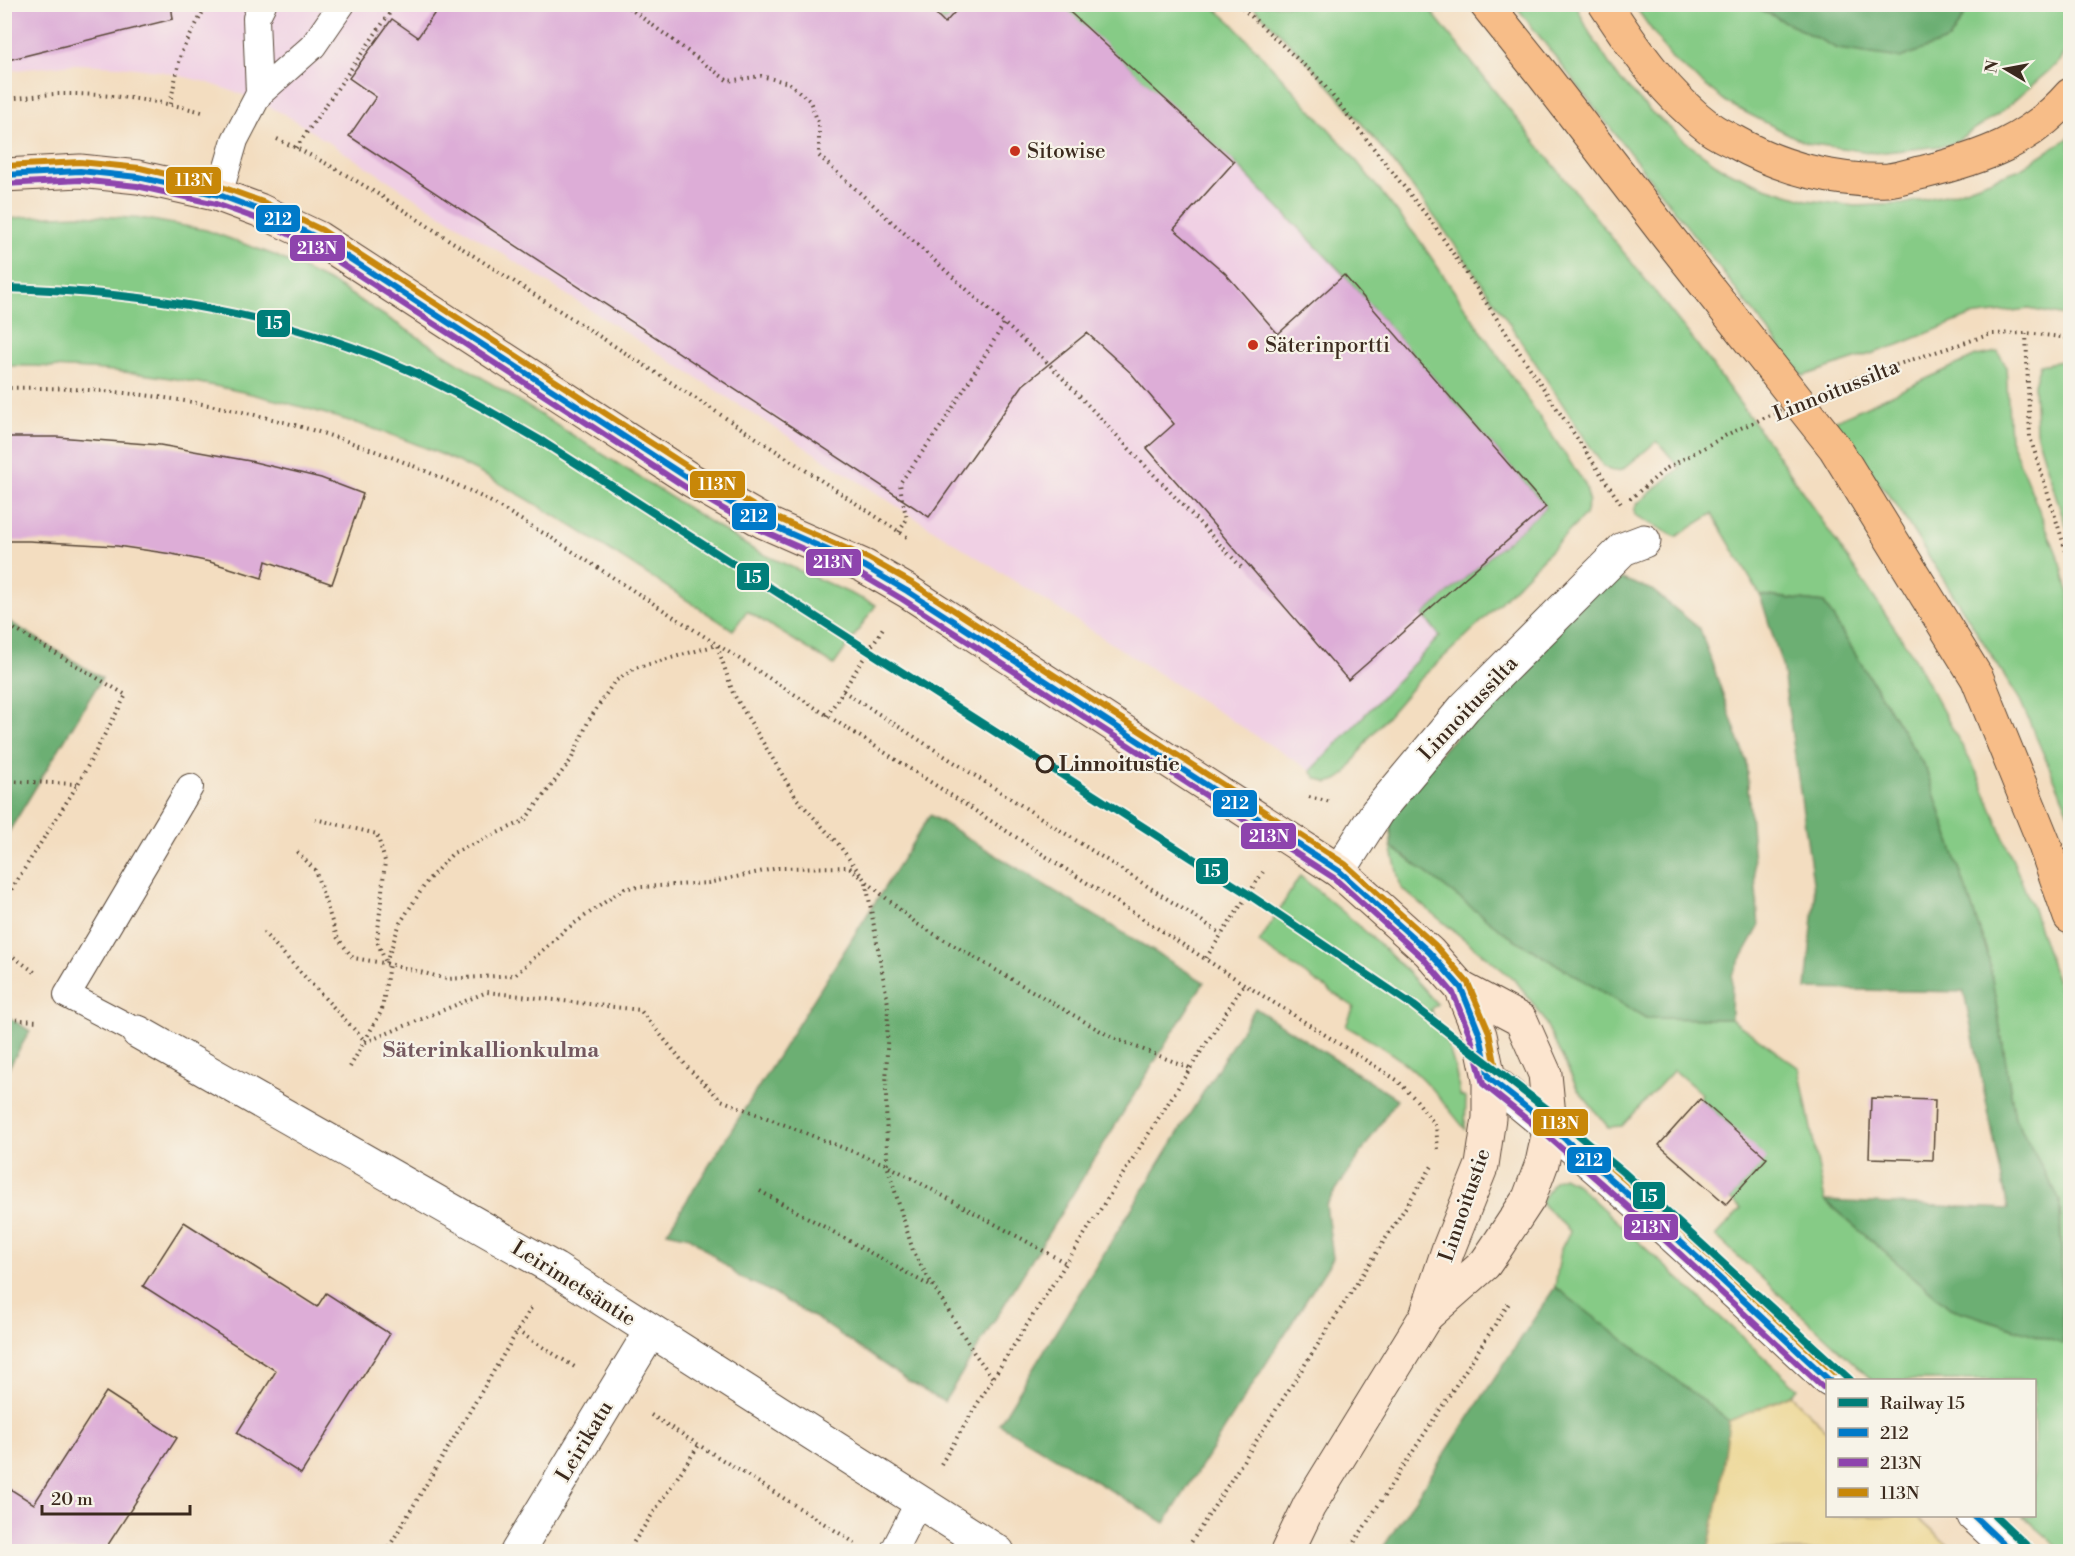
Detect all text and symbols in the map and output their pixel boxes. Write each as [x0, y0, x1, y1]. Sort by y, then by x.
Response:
north arrow [1976, 39, 2036, 99]
text: N [1981, 58, 2003, 75]
place label: Sitowise [1027, 139, 1106, 165]
marker: Sitowise [1008, 144, 1022, 158]
line badge: 113N [165, 166, 222, 195]
text: 113N [175, 171, 213, 191]
line badge: 212 [255, 204, 301, 233]
text: 212 [264, 210, 292, 230]
line badge: 213N [289, 234, 346, 262]
text: 213N [297, 239, 337, 259]
line badge: 15 [256, 309, 291, 338]
text: 15 [265, 314, 283, 334]
place label: Säterinportti [1265, 333, 1390, 359]
marker: Säterinportti [1246, 338, 1260, 352]
street label: Linnoitussilta [1770, 354, 1904, 428]
line badge: 113N [689, 470, 746, 499]
text: 113N [698, 475, 736, 495]
line badge: 212 [731, 502, 777, 531]
text: 212 [740, 507, 768, 527]
line badge: 213N [805, 548, 862, 577]
text: 213N [813, 553, 853, 573]
line badge: 15 [736, 562, 770, 591]
text: 15 [744, 568, 762, 588]
street label: Linnoitussilta [1414, 651, 1524, 766]
place label: Linnoitustie [1059, 752, 1180, 778]
marker: Linnoitustie [1036, 755, 1054, 773]
line badge: 212 [1212, 789, 1258, 818]
text: 212 [1221, 794, 1249, 814]
line badge: 213N [1240, 822, 1297, 850]
text: 213N [1249, 827, 1289, 847]
line badge: 15 [1195, 857, 1229, 885]
text: 15 [1203, 862, 1221, 882]
district label: Säterinkallionkulma [383, 1037, 600, 1064]
line badge: 113N [1532, 1108, 1589, 1137]
text: 113N [1541, 1114, 1579, 1134]
street label: Linnoitustie [1433, 1145, 1496, 1265]
line badge: 212 [1566, 1146, 1612, 1174]
text: 212 [1575, 1151, 1603, 1171]
line badge: 15 [1632, 1181, 1666, 1210]
text: 15 [1640, 1187, 1658, 1207]
line badge: 213N [1623, 1213, 1679, 1241]
text: 213N [1631, 1218, 1671, 1238]
street label: Leirimetsäntie [507, 1235, 640, 1332]
legend [1826, 1379, 2036, 1517]
text: Railway 15 [1880, 1392, 1965, 1415]
street label: Leirikatu [551, 1396, 619, 1487]
text: 212 [1880, 1422, 1909, 1445]
text: 213N [1880, 1452, 1922, 1475]
scale bar [42, 1478, 190, 1516]
text: 113N [1880, 1482, 1920, 1505]
text: 20 m [51, 1488, 93, 1511]

